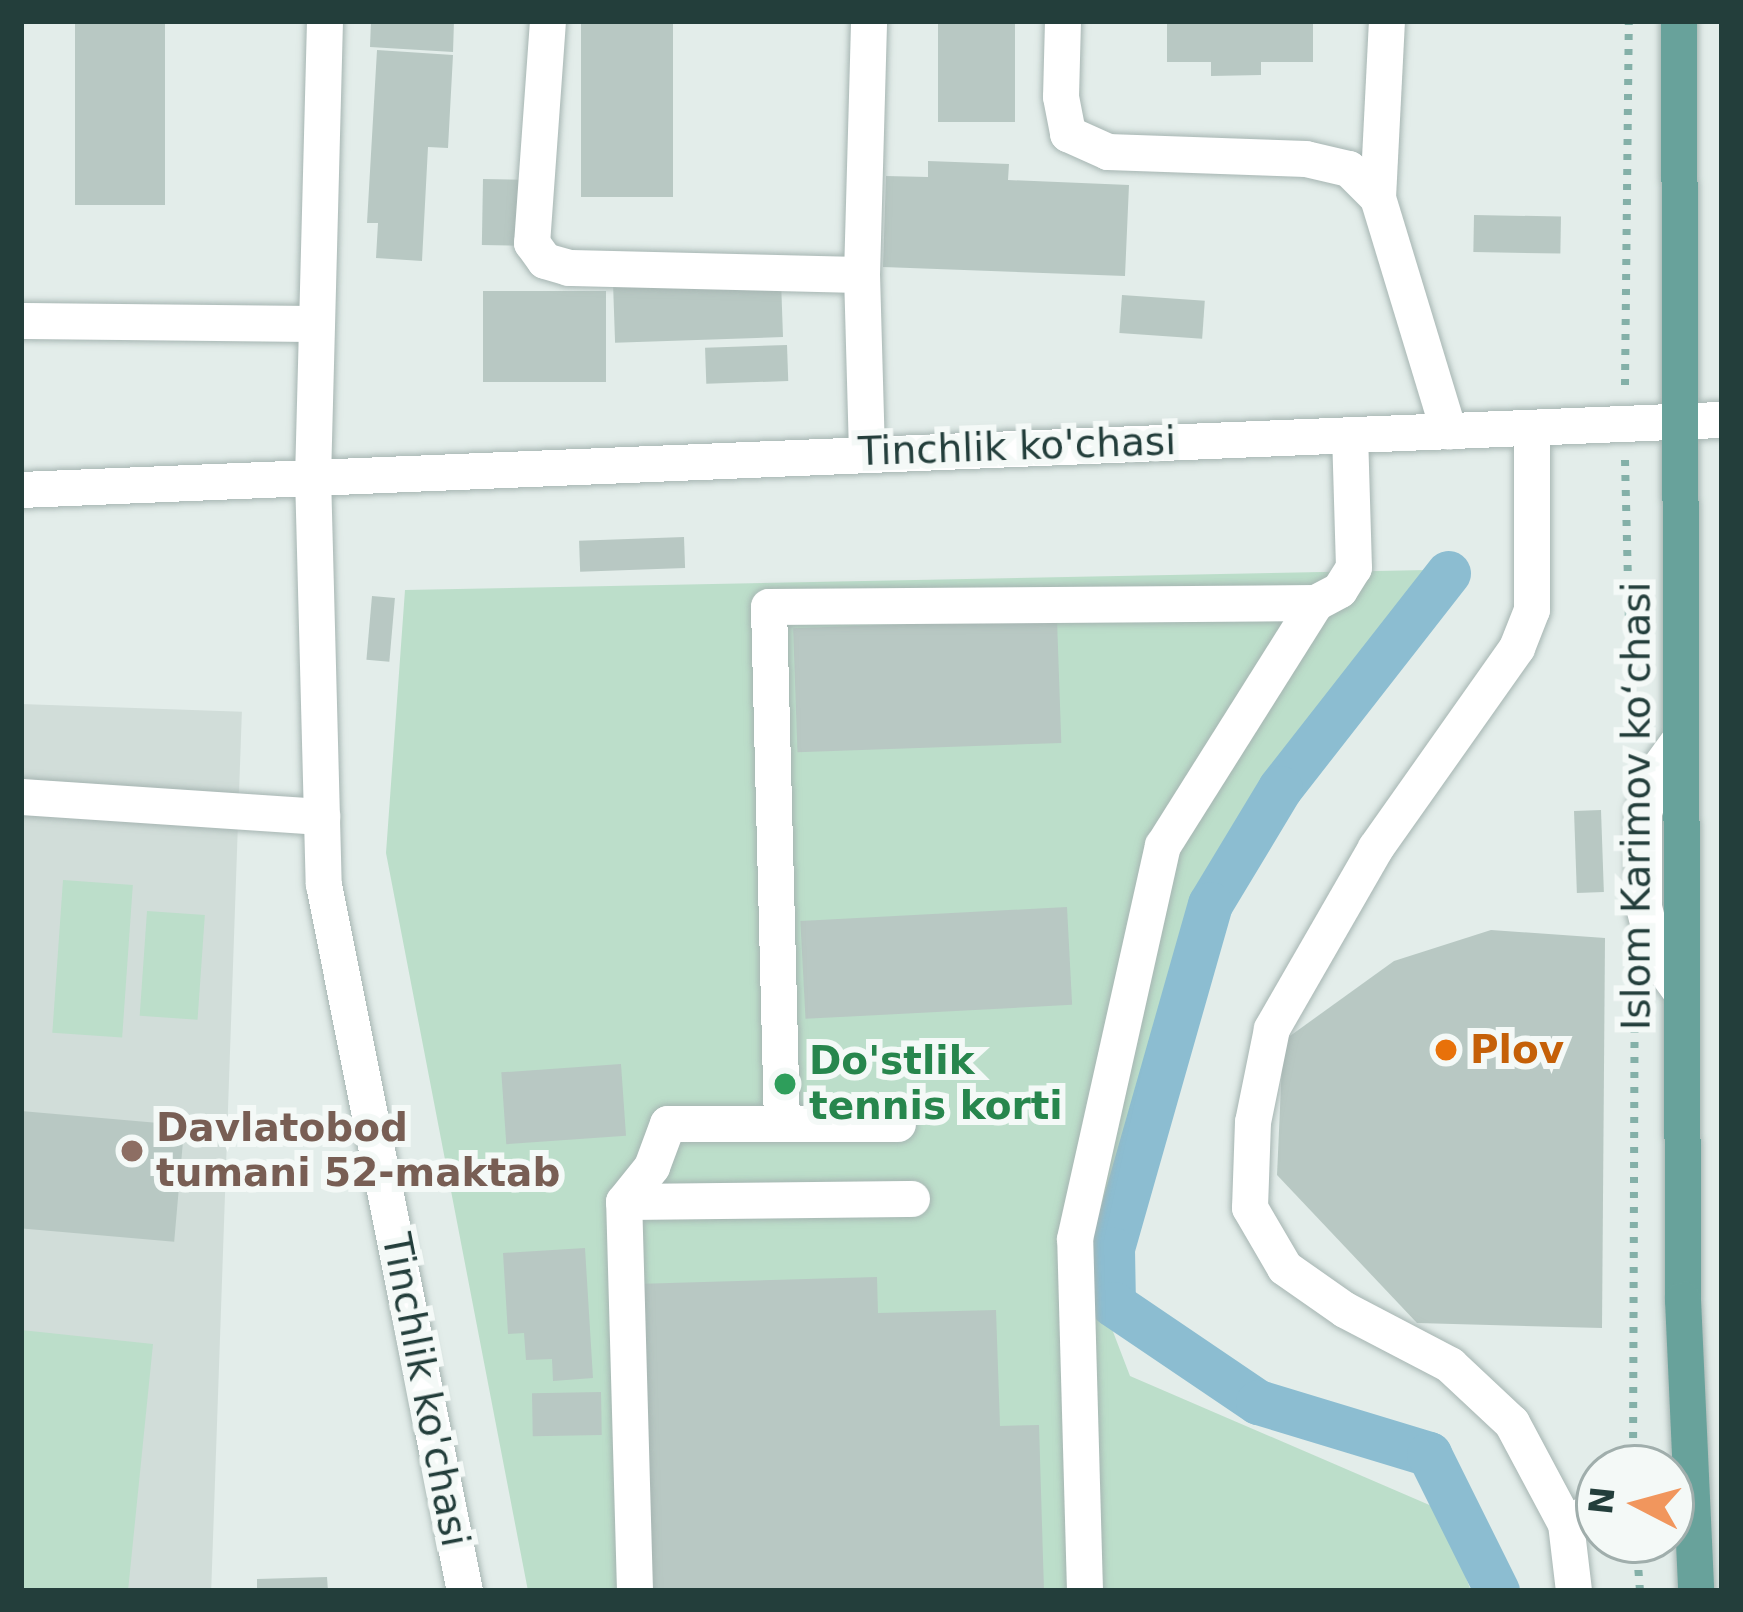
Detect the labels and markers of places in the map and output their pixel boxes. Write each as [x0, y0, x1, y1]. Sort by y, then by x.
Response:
place label: Plov [1470, 1027, 1564, 1073]
marker: Plov [1433, 1037, 1459, 1063]
place label: Do'stlik tennis korti [809, 1039, 1063, 1130]
marker: Do'stlik tennis korti [772, 1071, 798, 1097]
place label: Davlatobod tumani 52-maktab [156, 1106, 560, 1197]
marker: Davlatobod tumani 52-maktab [119, 1138, 145, 1164]

